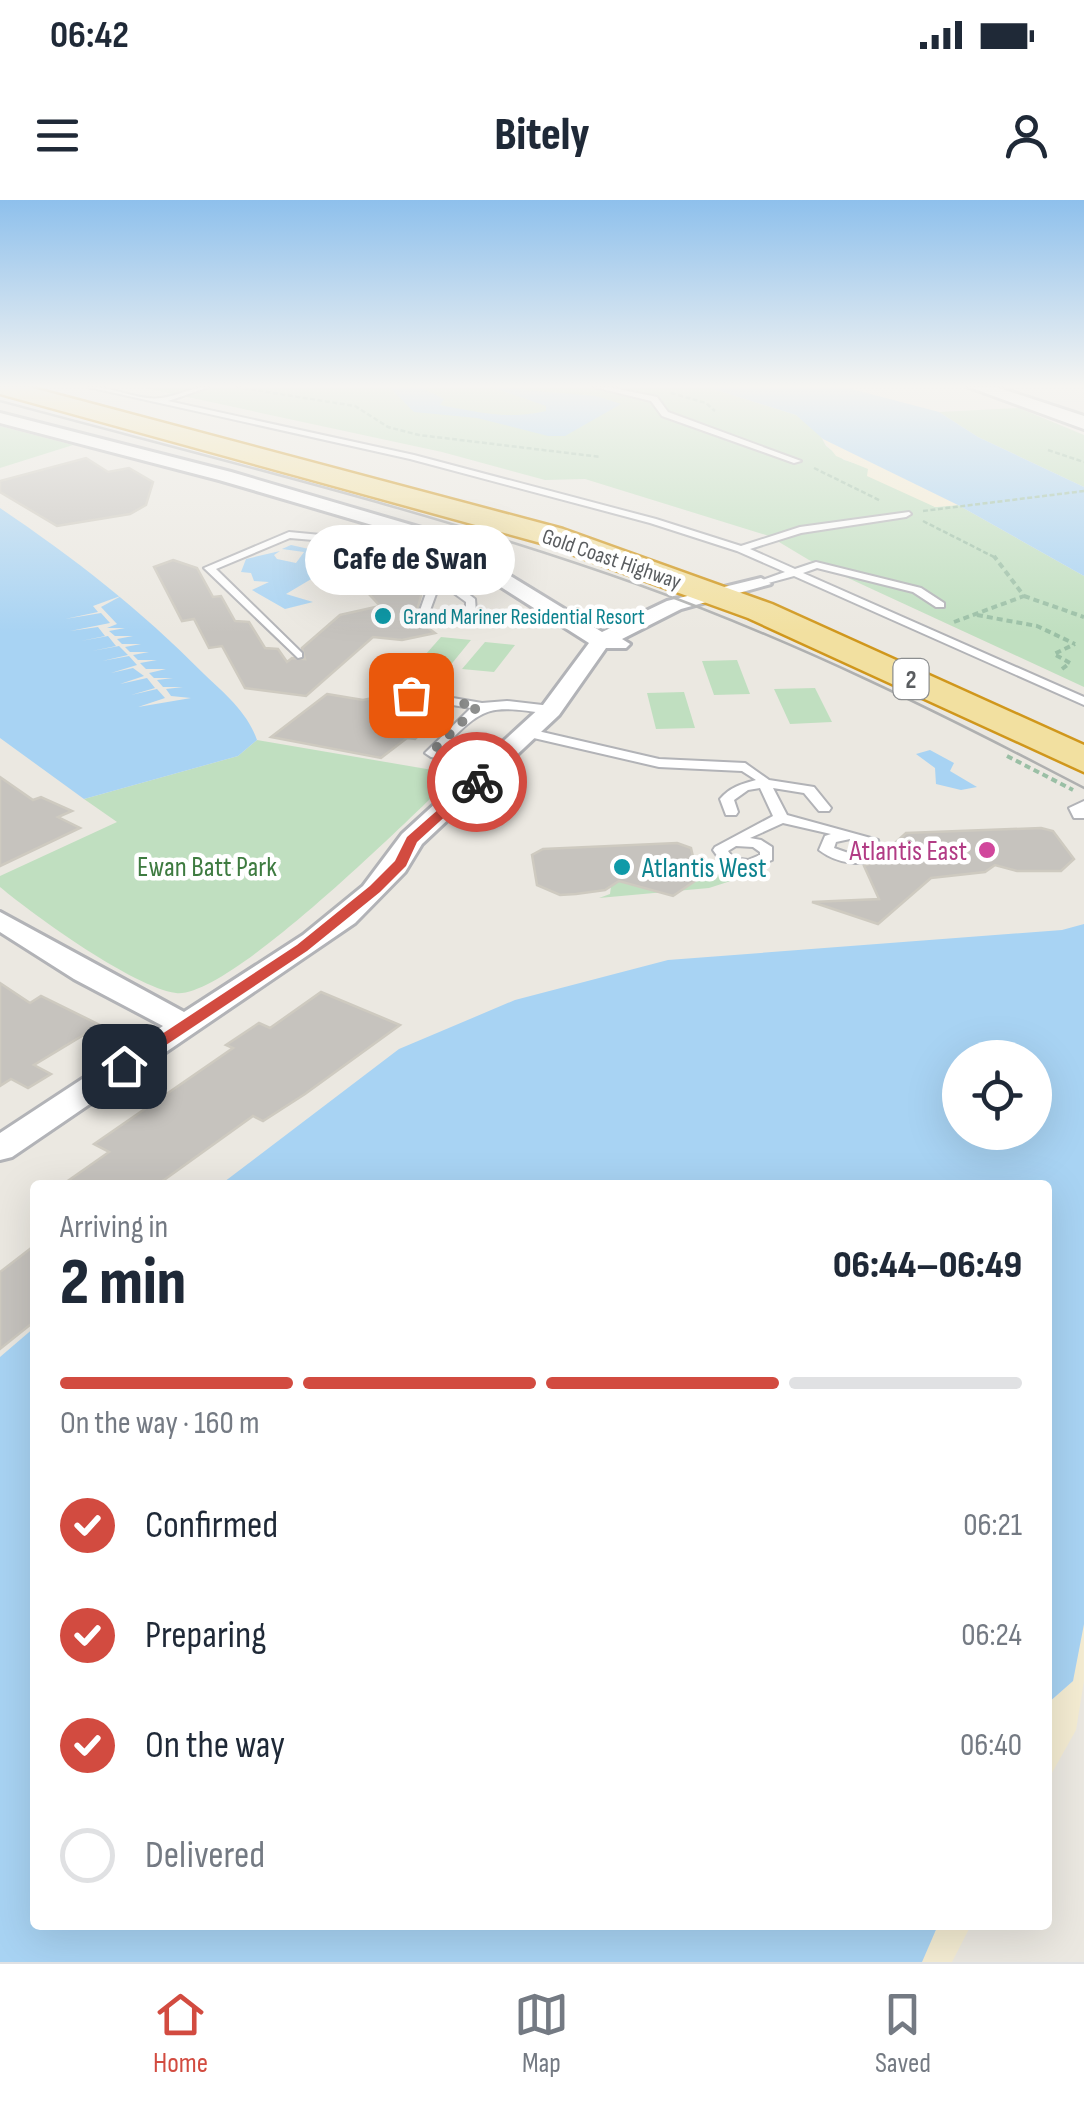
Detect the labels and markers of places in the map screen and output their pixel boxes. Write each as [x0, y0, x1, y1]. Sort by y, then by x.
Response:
callout: Cafe de Swan [306, 525, 516, 595]
place label: Grand Mariner Residential Resort [403, 604, 645, 631]
marker: Grand Mariner Residential Resort [372, 605, 394, 627]
pin [369, 653, 454, 738]
place label: Atlantis East [849, 835, 967, 868]
marker: Atlantis East [976, 839, 998, 861]
place label: Atlantis West [641, 852, 767, 885]
marker: Atlantis West [611, 856, 633, 878]
pin [82, 1024, 167, 1109]

